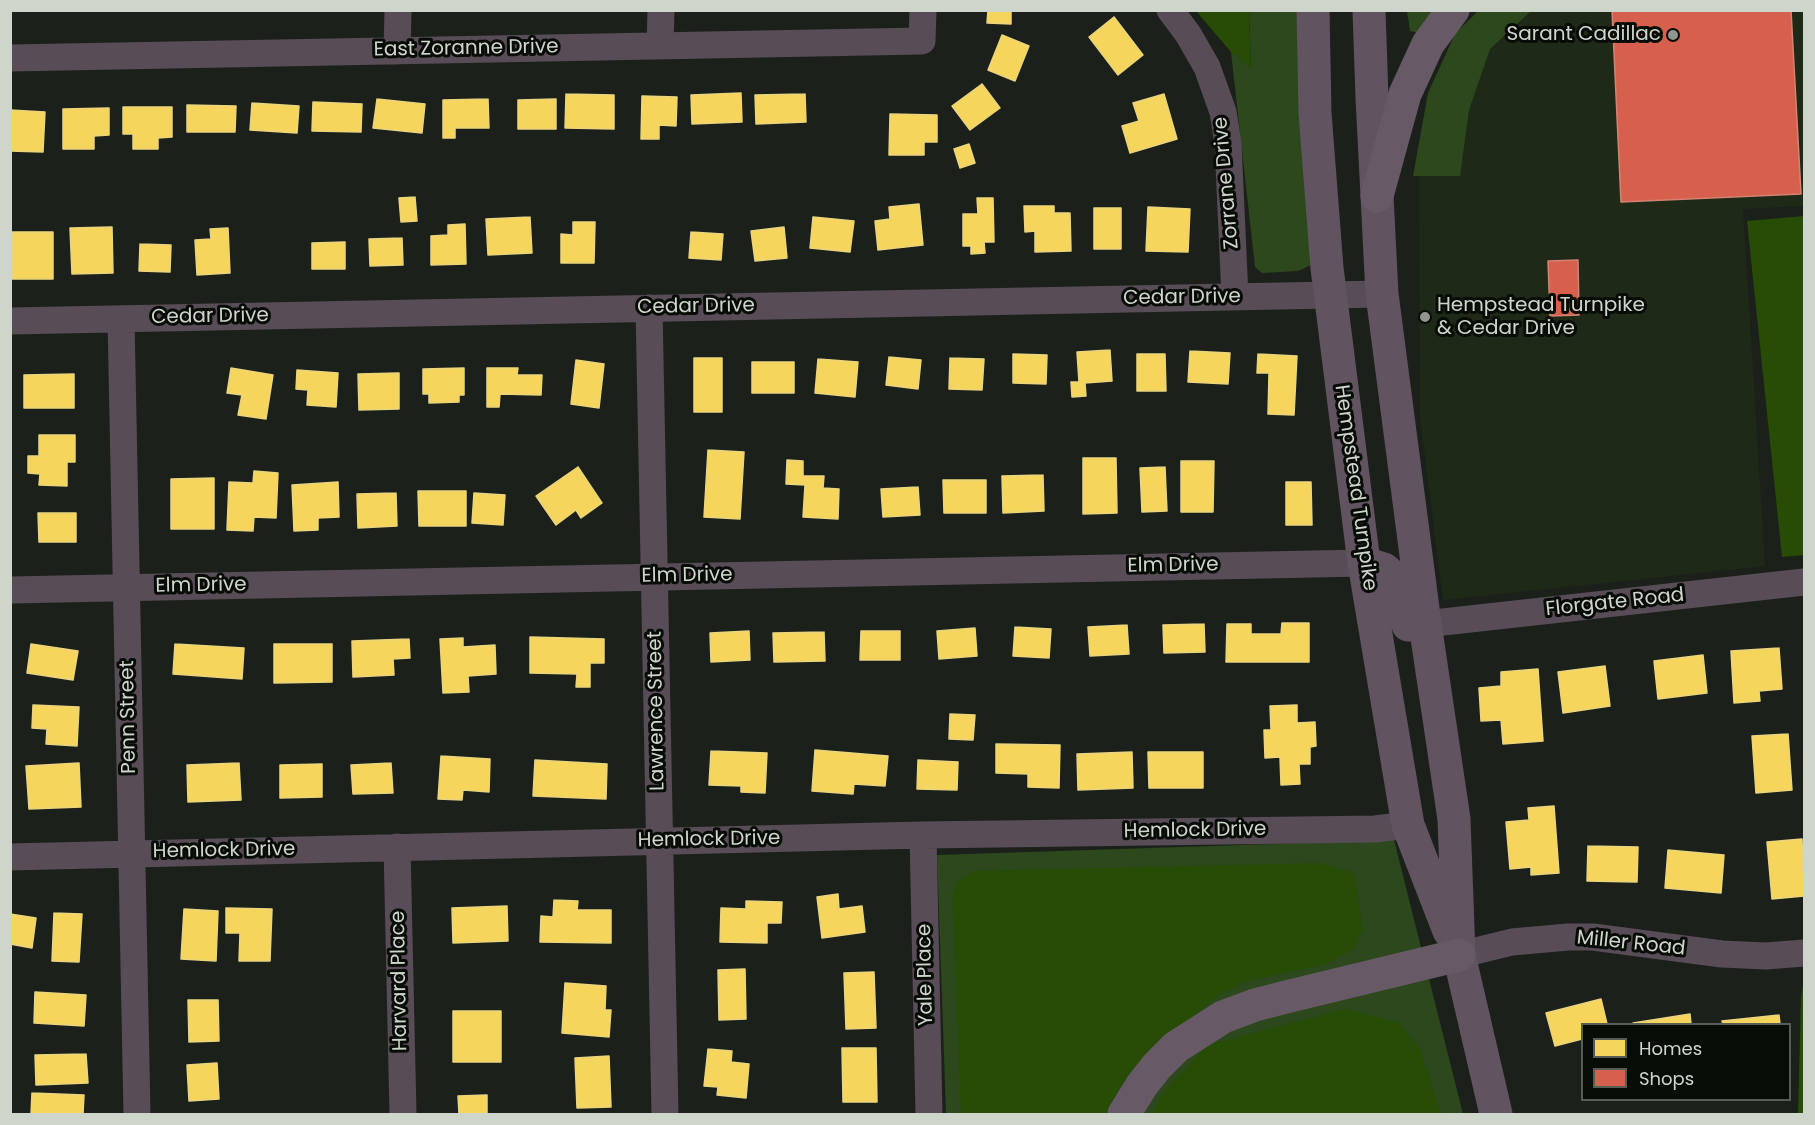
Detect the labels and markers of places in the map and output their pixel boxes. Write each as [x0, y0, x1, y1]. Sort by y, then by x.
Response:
place label: Sarant Cadillac [1506, 23, 1661, 47]
marker: Sarant Cadillac [1666, 28, 1680, 42]
place label: Hempstead Turnpike & Cedar Drive [1437, 294, 1645, 341]
marker: Hempstead Turnpike & Cedar Drive [1418, 310, 1432, 324]

